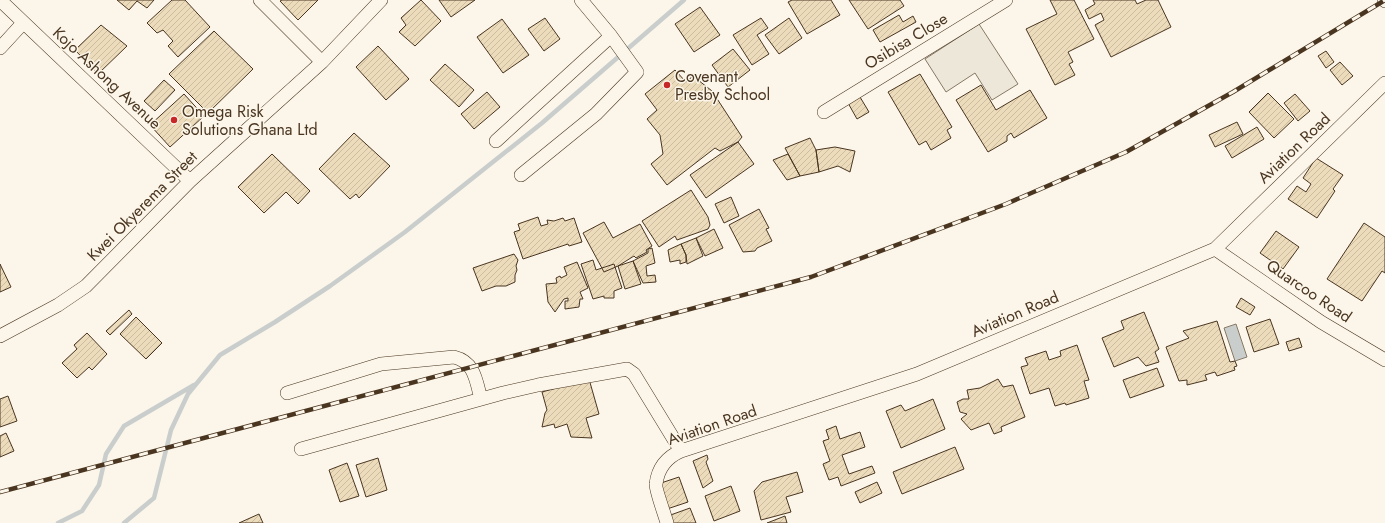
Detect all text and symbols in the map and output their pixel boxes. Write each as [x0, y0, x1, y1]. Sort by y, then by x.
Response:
street label: Osibisa Close [860, 7, 952, 75]
street label: Kojo Ashong Avenue [48, 21, 166, 135]
place label: Covenant Presby School [675, 65, 770, 106]
marker: Covenant Presby School [662, 80, 672, 90]
place label: Omega Risk Solutions Ghana Ltd [182, 100, 318, 141]
street label: Aviation Road [1253, 107, 1335, 189]
marker: Omega Risk Solutions Ghana Ltd [169, 115, 179, 125]
street label: Kwei Okyerema Street [82, 146, 202, 266]
street label: Quarcoo Road [1262, 254, 1356, 328]
street label: Aviation Road [968, 285, 1062, 343]
street label: Aviation Road [664, 399, 760, 451]

